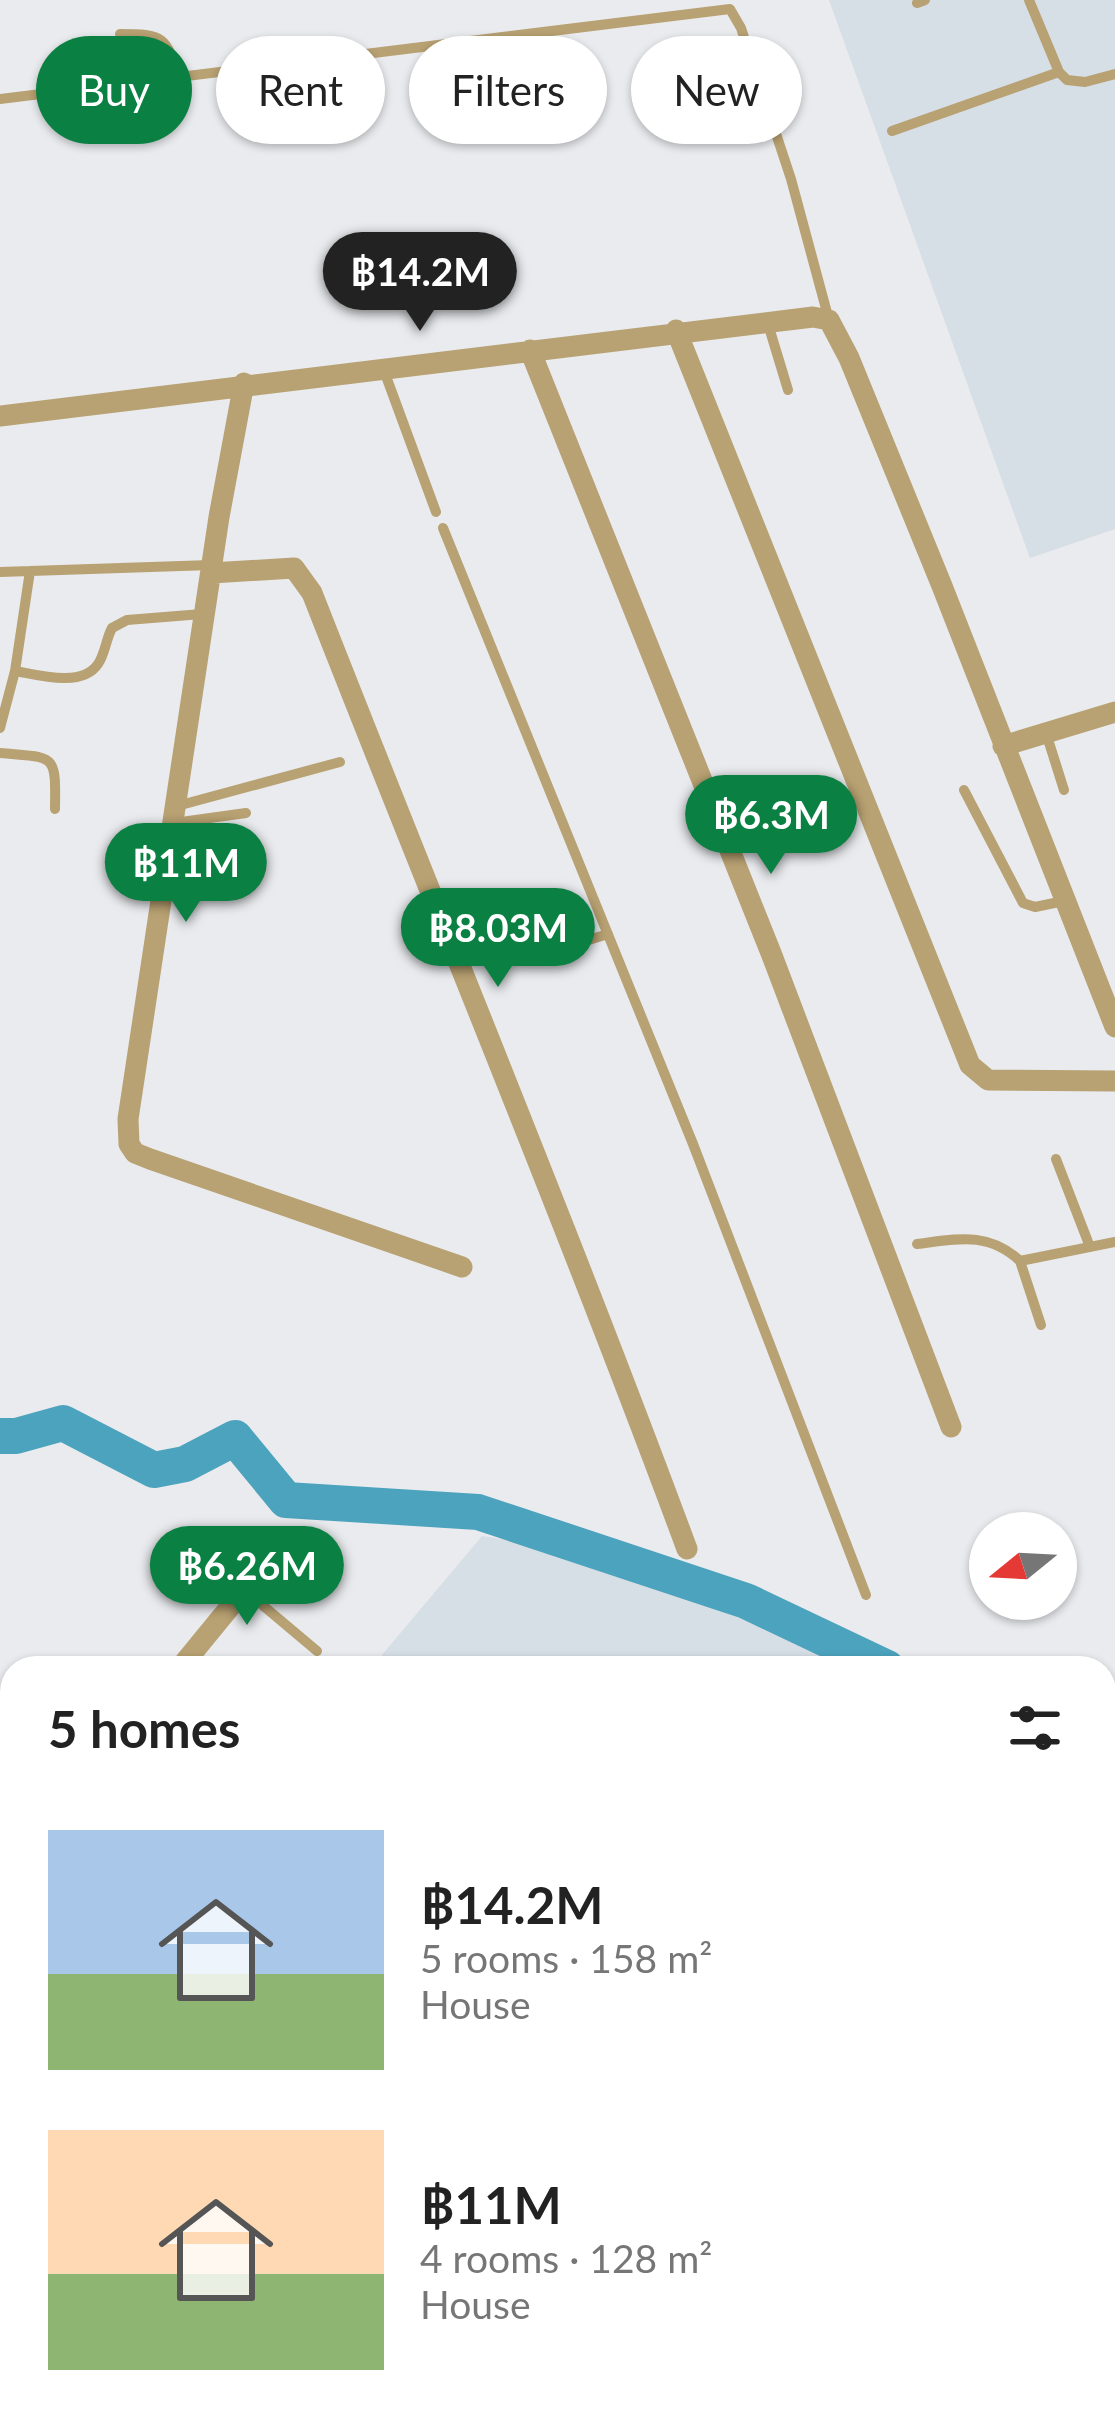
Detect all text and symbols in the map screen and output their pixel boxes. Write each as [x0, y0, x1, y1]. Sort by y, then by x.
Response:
chip: Buy [36, 36, 192, 144]
chip: Rent [216, 36, 385, 144]
chip: Filters [409, 36, 607, 144]
chip: New [631, 36, 802, 144]
pin: ฿14.2M [322, 232, 518, 334]
text: ฿14.2M [350, 248, 490, 294]
pin: ฿6.3M [687, 775, 855, 877]
text: ฿6.3M [712, 791, 830, 837]
pin: ฿11M [115, 823, 257, 925]
text: ฿11M [132, 839, 240, 885]
pin: ฿8.03M [400, 888, 596, 990]
text: ฿8.03M [428, 904, 568, 950]
north arrow [969, 1512, 1077, 1620]
map controls [969, 1512, 1077, 1620]
pin: ฿6.26M [149, 1526, 345, 1628]
text: ฿6.26M [177, 1542, 317, 1588]
icon: filters [1002, 1695, 1068, 1761]
text: 5 homes [48, 1698, 240, 1759]
text: ฿14.2M [420, 1874, 603, 1935]
icon: home [144, 1878, 288, 2022]
text: 5 rooms · 158 m² [420, 1935, 712, 1981]
text: House [420, 1981, 531, 2027]
text: ฿11M [420, 2174, 562, 2235]
icon: home [144, 2178, 288, 2322]
text: 4 rooms · 128 m² [420, 2235, 712, 2281]
text: House [420, 2281, 531, 2327]

